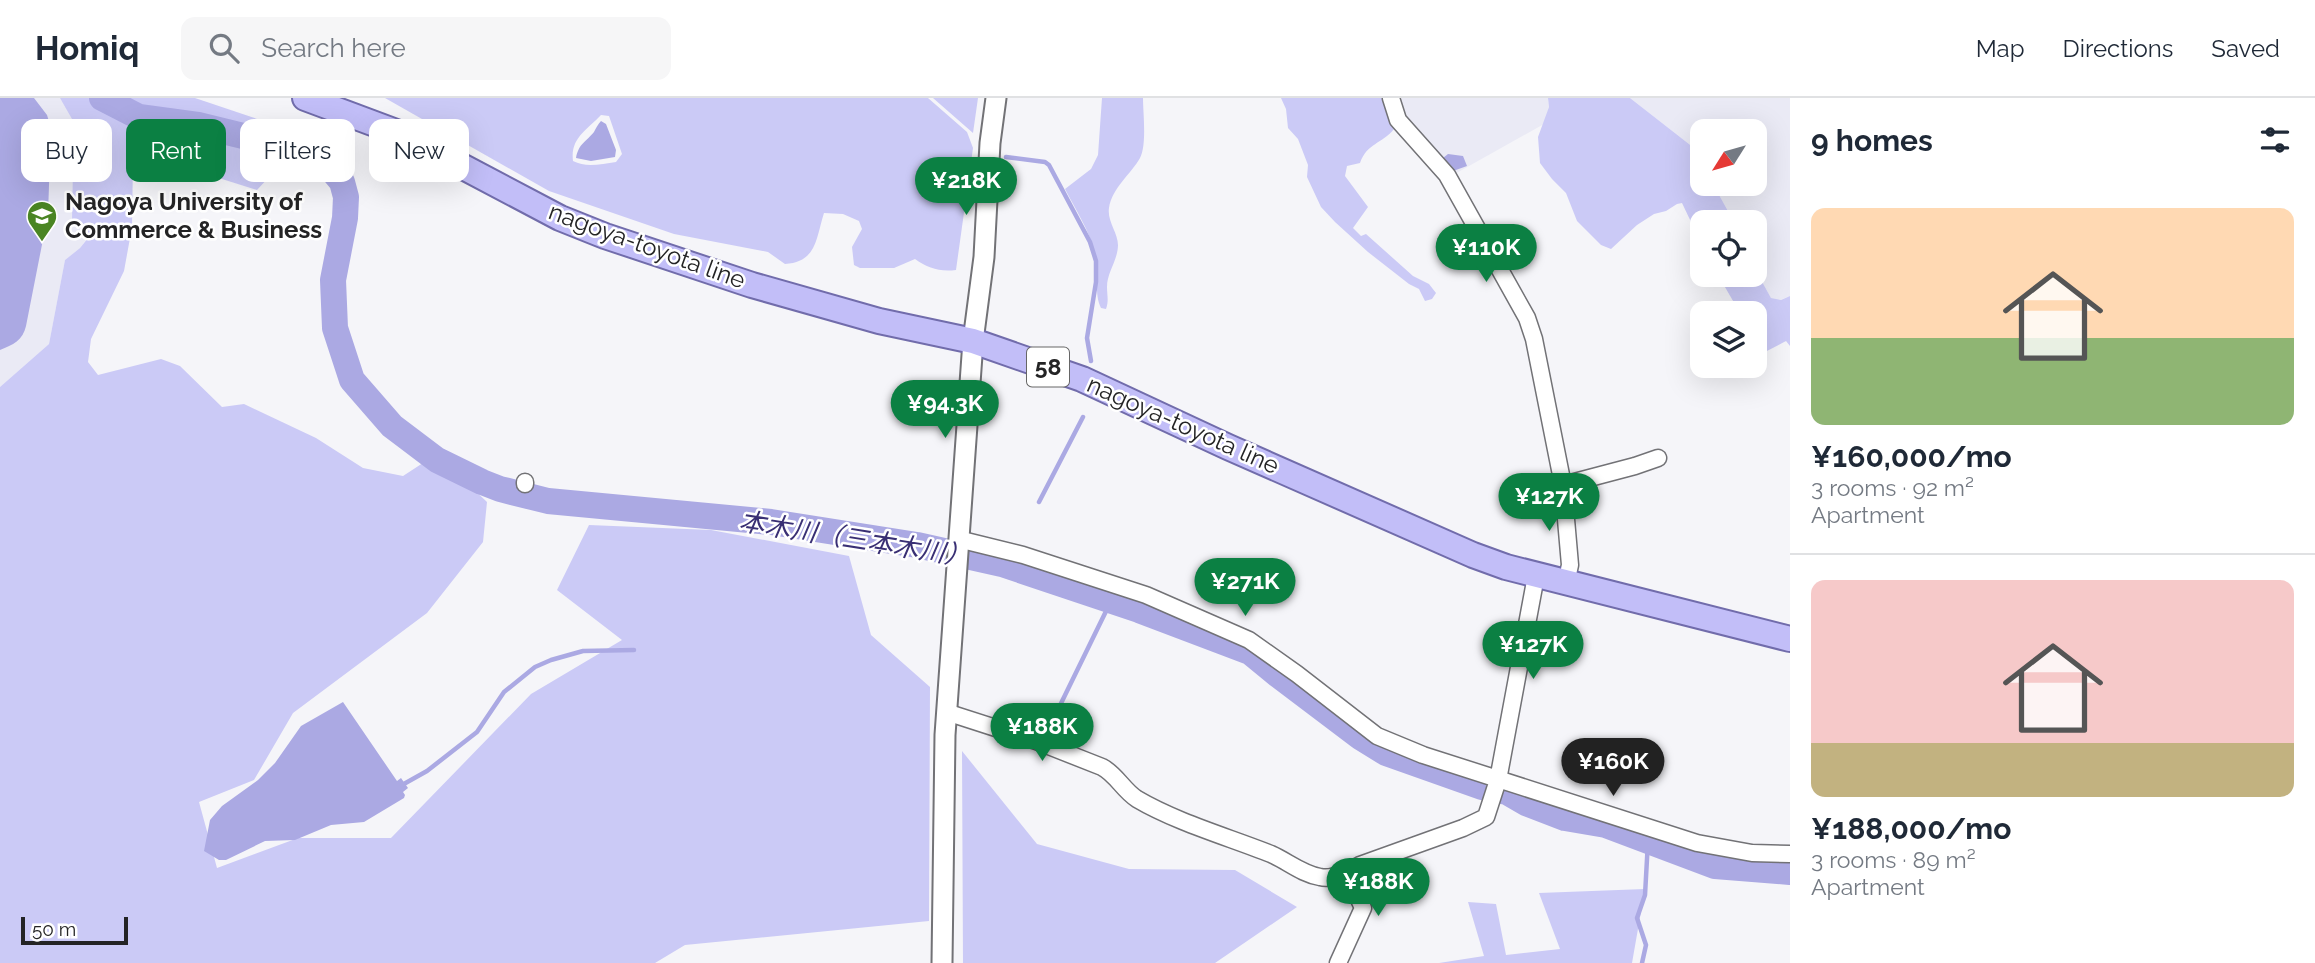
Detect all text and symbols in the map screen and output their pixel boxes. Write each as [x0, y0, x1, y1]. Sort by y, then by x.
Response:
search box [181, 17, 671, 80]
text: Homiq [35, 29, 139, 68]
icon: search [205, 29, 243, 67]
text: Search here [261, 33, 406, 63]
text: Map [1976, 34, 2025, 63]
text: Directions [2063, 34, 2173, 63]
text: Saved [2211, 34, 2280, 63]
chip: Buy [21, 119, 112, 182]
chip: Rent [126, 119, 226, 182]
chip: Filters [240, 119, 355, 182]
chip: New [369, 119, 469, 182]
north arrow [1690, 119, 1768, 196]
map controls [1690, 119, 1767, 378]
icon: filters [2256, 121, 2294, 159]
text: 9 homes [1811, 123, 1933, 158]
pin: ¥218K [917, 158, 1015, 217]
text: ¥218K [931, 166, 1001, 193]
place label: Nagoya University of Commerce & Business [65, 187, 322, 244]
street label: nagoya-toyota line [545, 197, 749, 295]
school or university icon: Nagoya University of Commerce & Business [25, 199, 59, 243]
button: locate [1690, 210, 1767, 287]
pin: ¥110K [1437, 225, 1535, 284]
text: ¥110K [1452, 233, 1520, 260]
icon: home [1990, 253, 2116, 379]
button: layers [1690, 301, 1767, 378]
road number: 58 [1027, 348, 1069, 386]
street label: nagoya-toyota line [1083, 369, 1284, 480]
pin: ¥94.3K [888, 380, 1002, 440]
text: ¥94.3K [907, 389, 983, 416]
text: ¥160,000/mo [1811, 439, 2012, 474]
pin: ¥127K [1500, 474, 1598, 533]
text: 3 rooms · 92 m² [1811, 474, 1974, 501]
text: ¥127K [1514, 482, 1584, 509]
text: Apartment [1811, 501, 1925, 528]
water label: 本木川（三本木川） [737, 506, 973, 572]
pin: ¥271K [1196, 559, 1294, 618]
text: ¥271K [1210, 567, 1280, 594]
pin: ¥127K [1484, 622, 1582, 681]
icon: home [1990, 625, 2116, 751]
text: ¥127K [1498, 630, 1568, 657]
pin: ¥188K [993, 704, 1091, 763]
text: ¥188K [1007, 712, 1077, 739]
pin: ¥160K [1564, 738, 1662, 798]
text: ¥160K [1577, 747, 1649, 774]
text: ¥188,000/mo [1811, 811, 2011, 846]
text: 3 rooms · 89 m² [1811, 846, 1976, 873]
pin: ¥188K [1329, 858, 1427, 918]
text: ¥188K [1343, 867, 1413, 894]
text: Apartment [1811, 873, 1925, 900]
scale bar [21, 914, 128, 946]
text: 50 m [32, 918, 76, 940]

